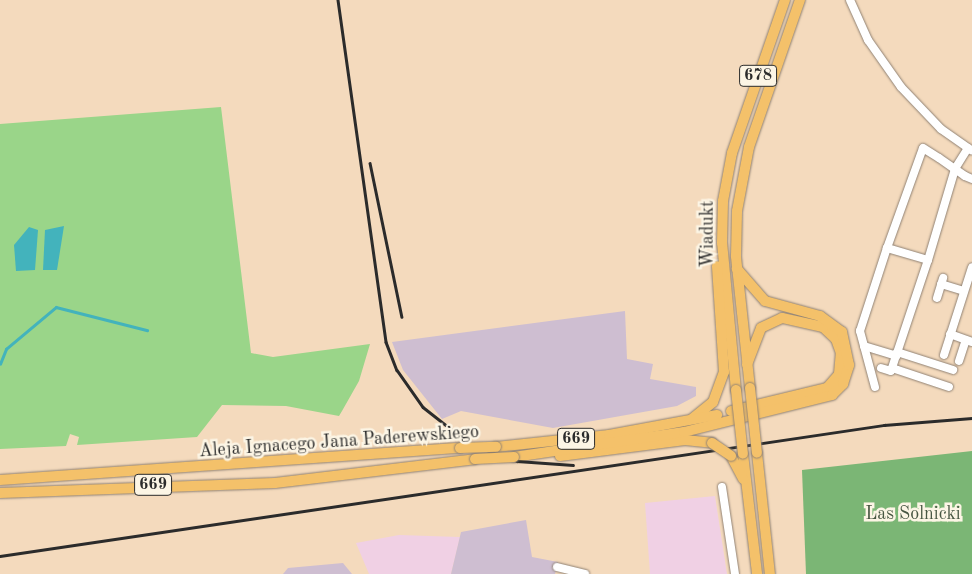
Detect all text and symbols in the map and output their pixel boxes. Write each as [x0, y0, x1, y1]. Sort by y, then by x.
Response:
road number: 678 [738, 62, 778, 90]
street label: Wiadukt [697, 201, 719, 267]
street label: Aleja Ignacego Jana Paderewskiego [198, 421, 480, 463]
road number: 669 [556, 426, 596, 452]
road number: 669 [133, 472, 173, 498]
park label: Las Solnicki [865, 503, 961, 525]

